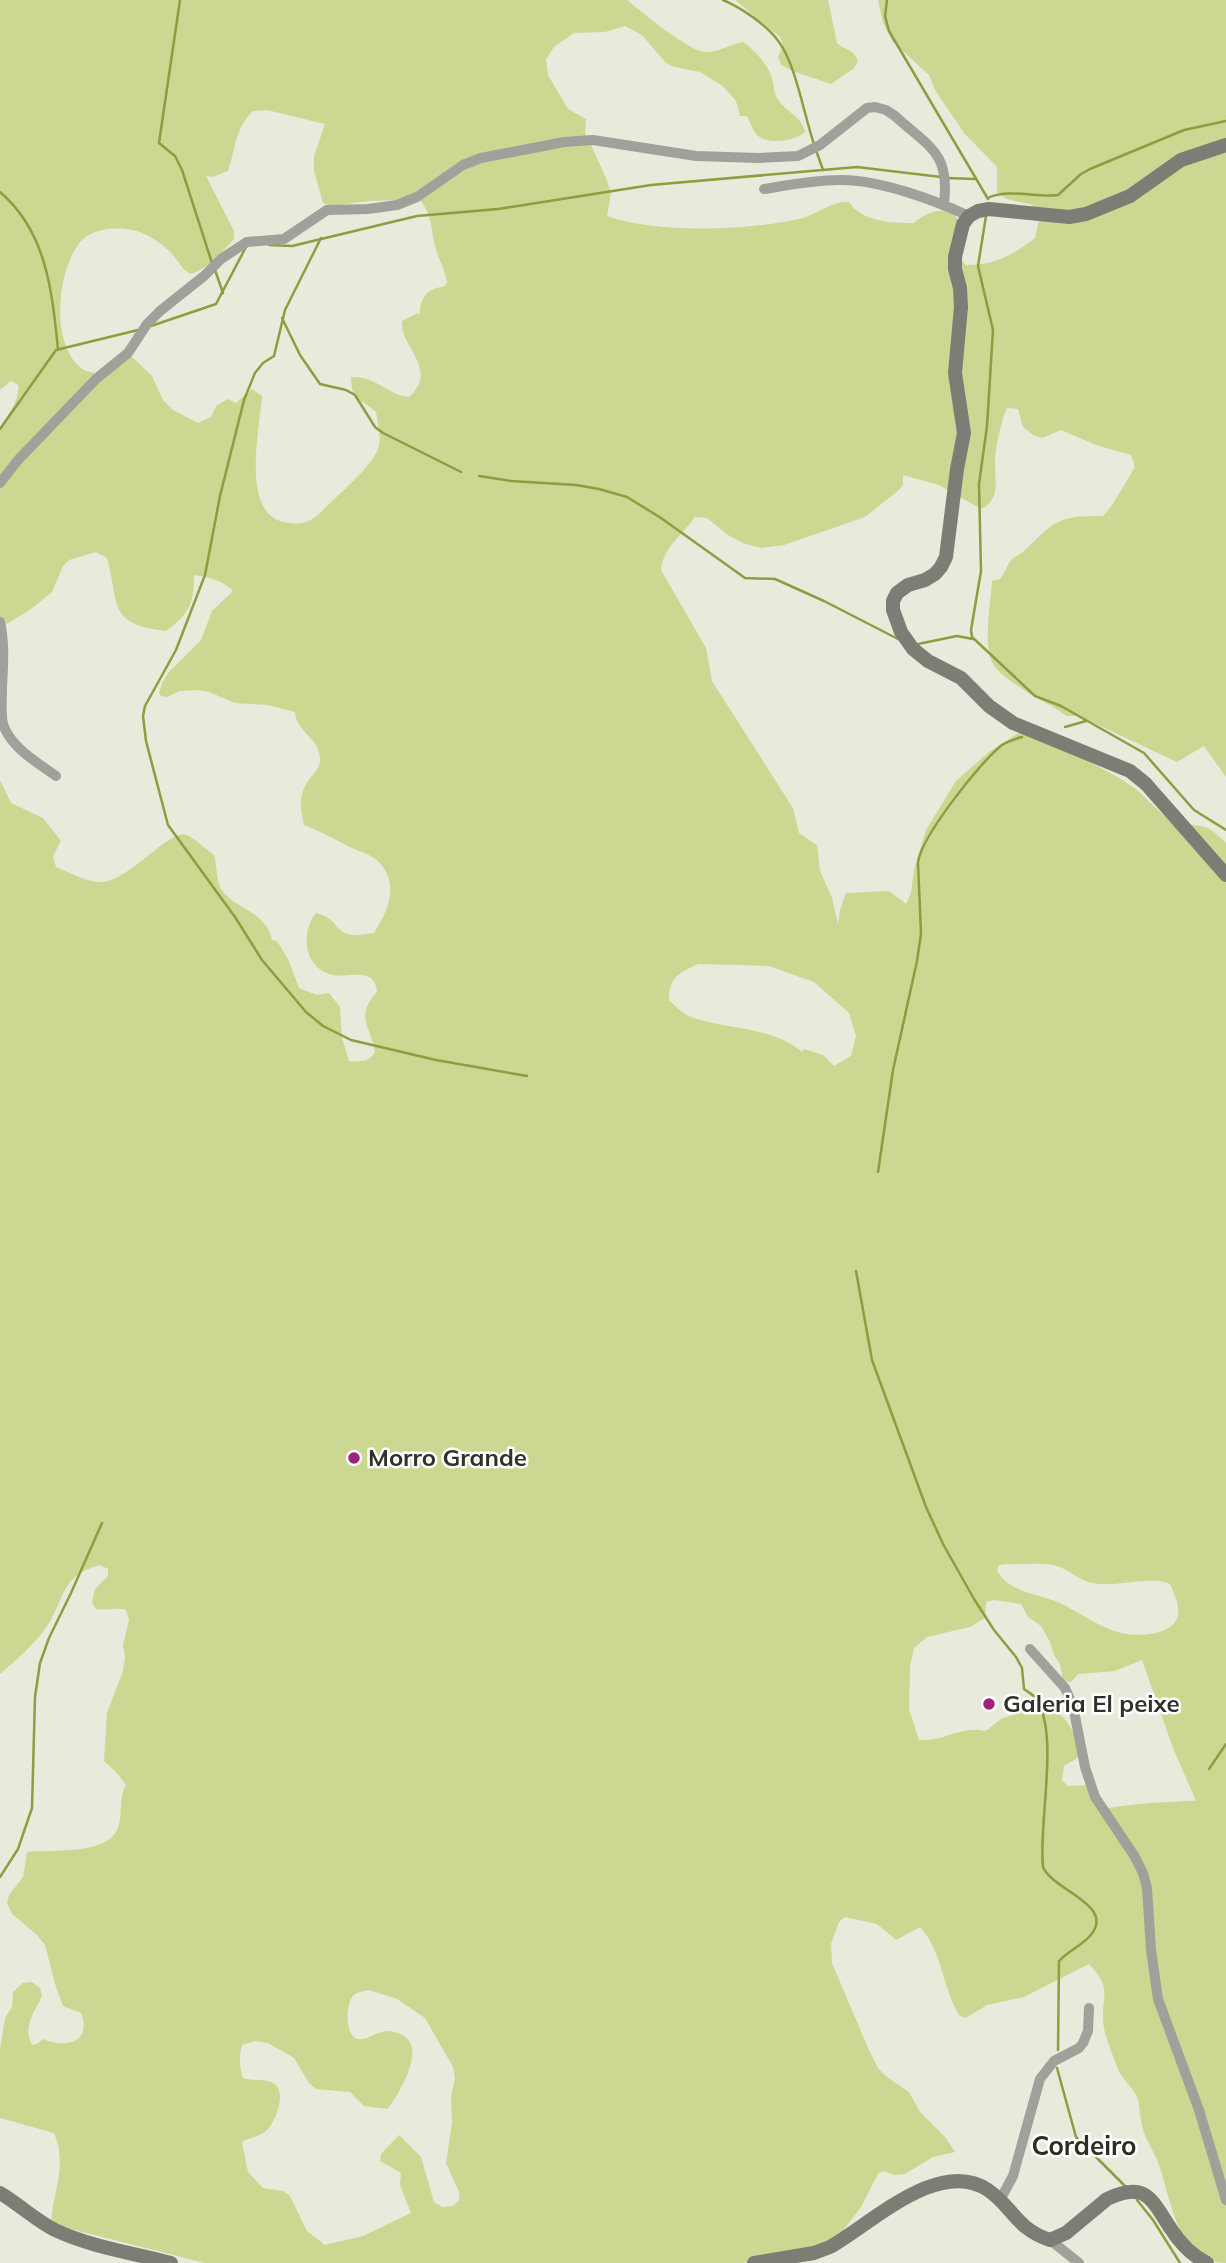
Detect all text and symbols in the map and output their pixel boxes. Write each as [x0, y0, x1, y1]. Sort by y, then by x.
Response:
place label: Morro Grande [368, 1442, 527, 1472]
marker: Morro Grande [346, 1450, 362, 1466]
place label: Galeria El peixe [1003, 1688, 1180, 1718]
marker: Galeria El peixe [981, 1696, 997, 1712]
district label: Cordeiro [1032, 2129, 1136, 2162]

